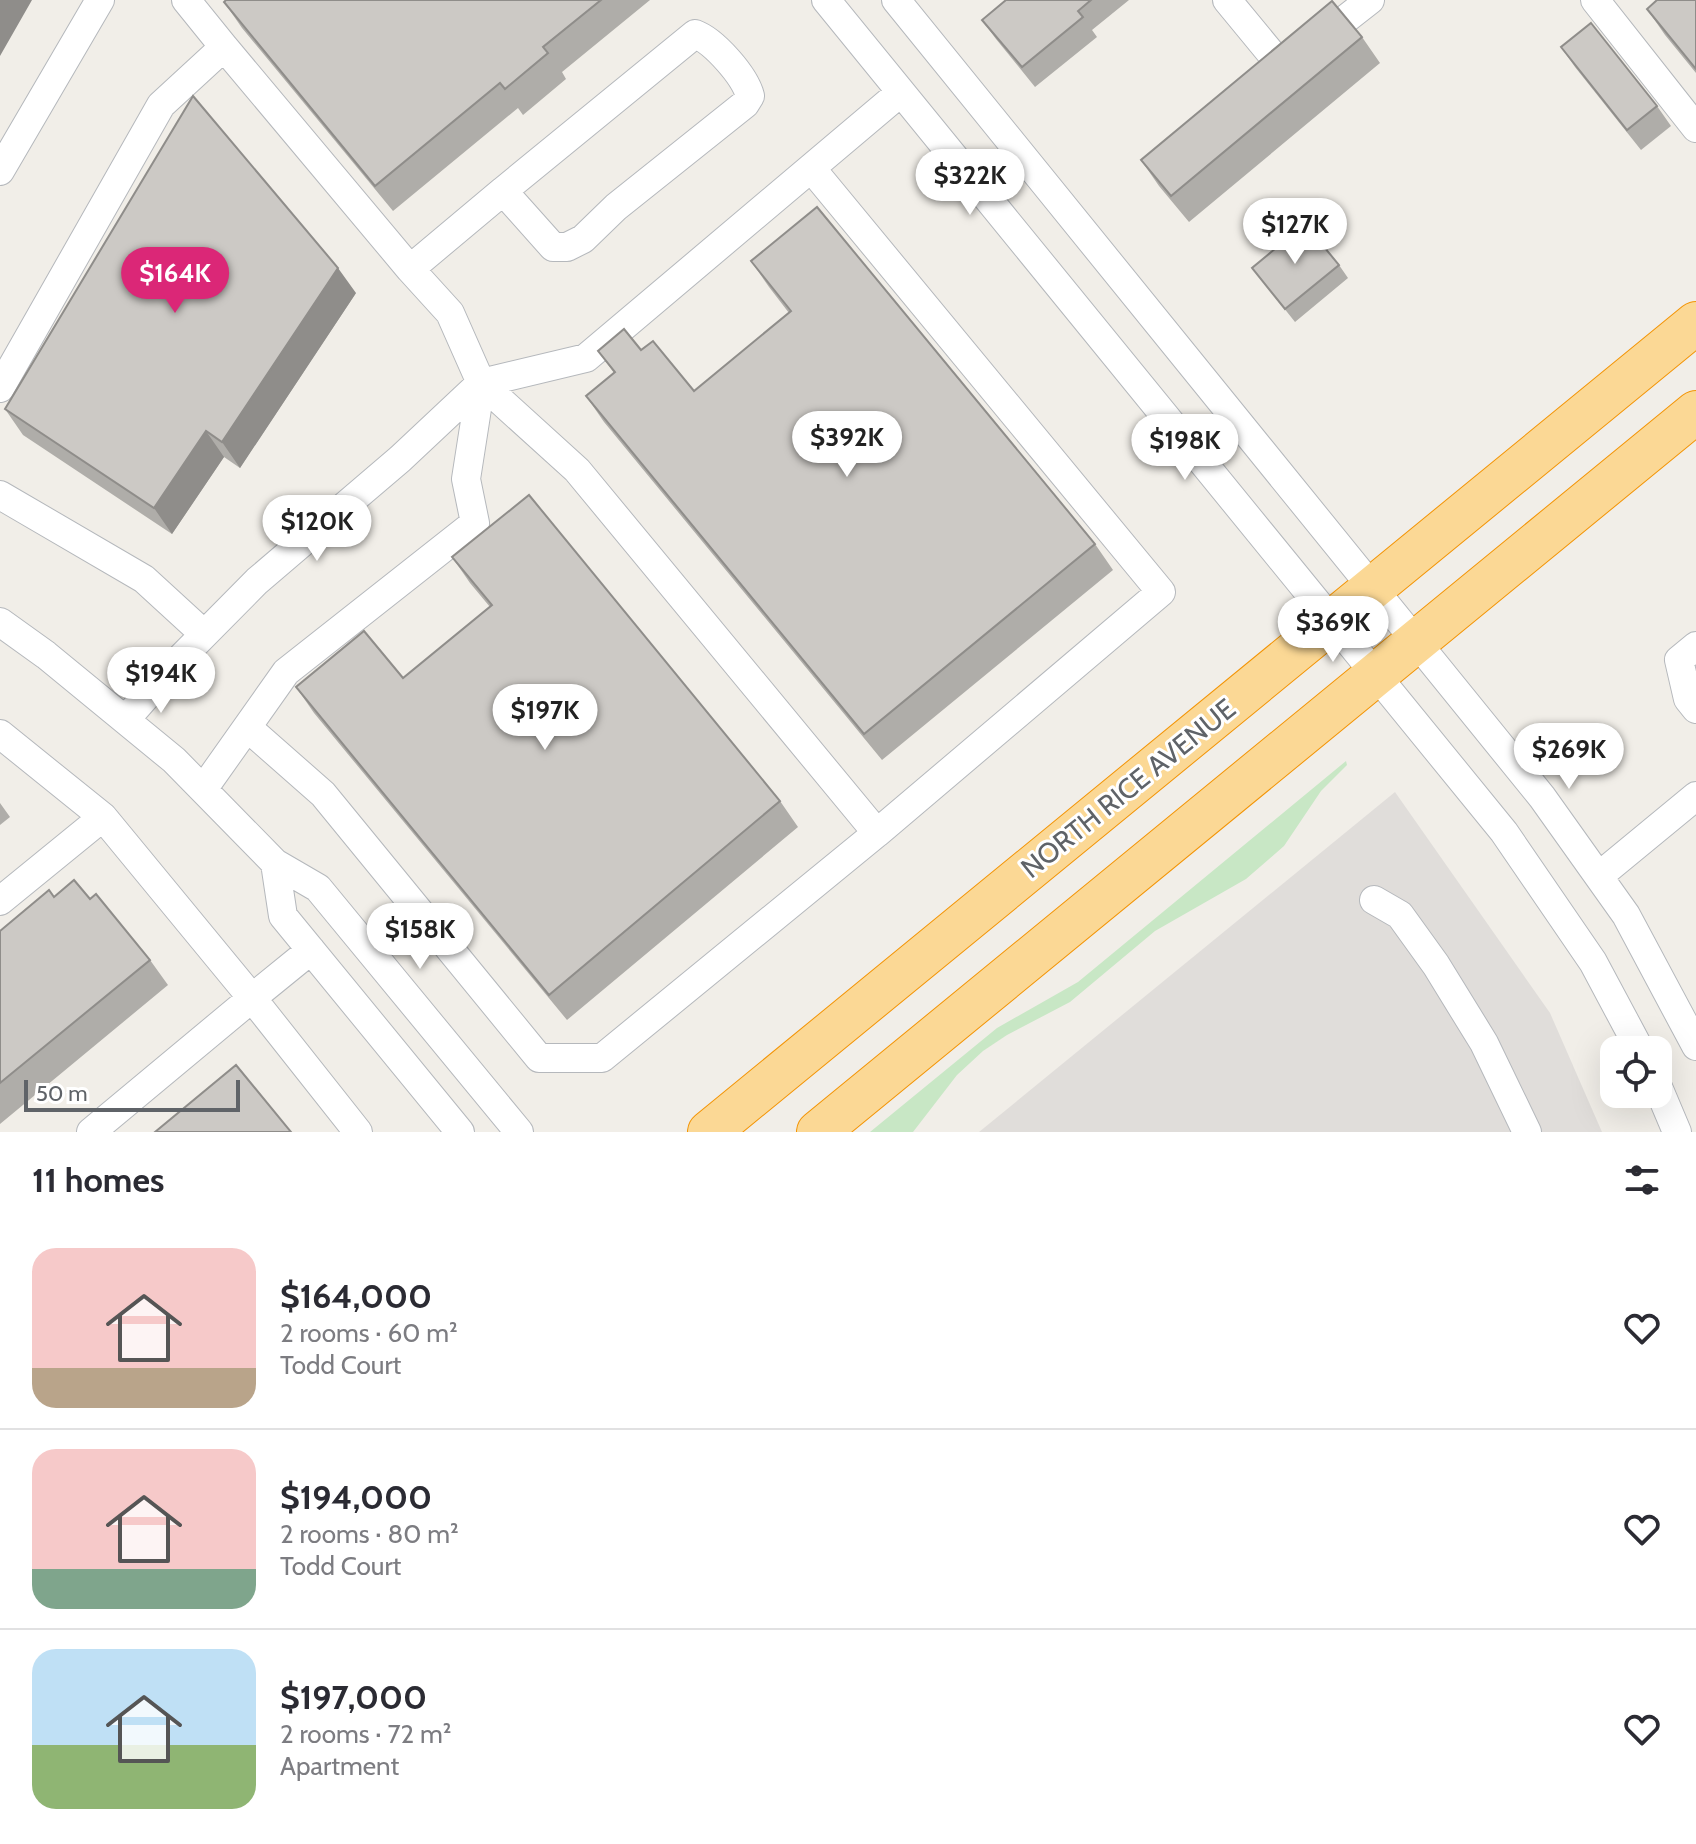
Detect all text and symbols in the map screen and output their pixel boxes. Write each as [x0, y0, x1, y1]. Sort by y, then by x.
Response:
pin: $322K [914, 149, 1026, 217]
text: $322K [934, 159, 1006, 191]
pin: $127K [1239, 198, 1351, 266]
text: $127K [1261, 208, 1329, 240]
pin: $164K [119, 247, 231, 315]
text: $164K [139, 257, 211, 289]
pin: $392K [791, 411, 903, 479]
pin: $198K [1129, 414, 1241, 482]
text: $392K [810, 421, 884, 453]
text: $198K [1149, 424, 1221, 456]
pin: $120K [261, 495, 373, 563]
text: $120K [280, 505, 354, 537]
pin: $369K [1277, 596, 1389, 664]
text: $369K [1296, 606, 1370, 638]
pin: $194K [105, 647, 217, 715]
text: $194K [125, 657, 197, 689]
pin: $197K [489, 684, 601, 752]
street label: NORTH RICE AVENUE [1014, 691, 1242, 885]
text: $197K [511, 694, 579, 726]
pin: $269K [1513, 723, 1625, 791]
text: $269K [1532, 733, 1606, 765]
pin: $158K [364, 903, 476, 971]
text: $158K [385, 913, 455, 945]
map controls [1600, 1036, 1672, 1108]
button: locate [1600, 1036, 1672, 1108]
scale bar [24, 1076, 240, 1112]
text: 50 m [36, 1080, 88, 1107]
icon: filters [1620, 1158, 1664, 1202]
text: 11 homes [32, 1159, 164, 1201]
text: $164,000 [280, 1275, 432, 1317]
icon: home [96, 1280, 192, 1376]
icon: heart [1620, 1306, 1664, 1350]
text: 2 rooms · 60 m² [280, 1317, 458, 1349]
text: Todd Court [280, 1349, 401, 1381]
text: $194,000 [280, 1476, 432, 1518]
icon: home [96, 1481, 192, 1577]
icon: heart [1620, 1507, 1664, 1551]
text: 2 rooms · 80 m² [280, 1518, 459, 1550]
text: Todd Court [280, 1550, 401, 1582]
text: $197,000 [280, 1676, 427, 1718]
icon: home [96, 1681, 192, 1777]
icon: heart [1620, 1707, 1664, 1751]
text: 2 rooms · 72 m² [280, 1718, 451, 1750]
text: Apartment [280, 1750, 399, 1782]

